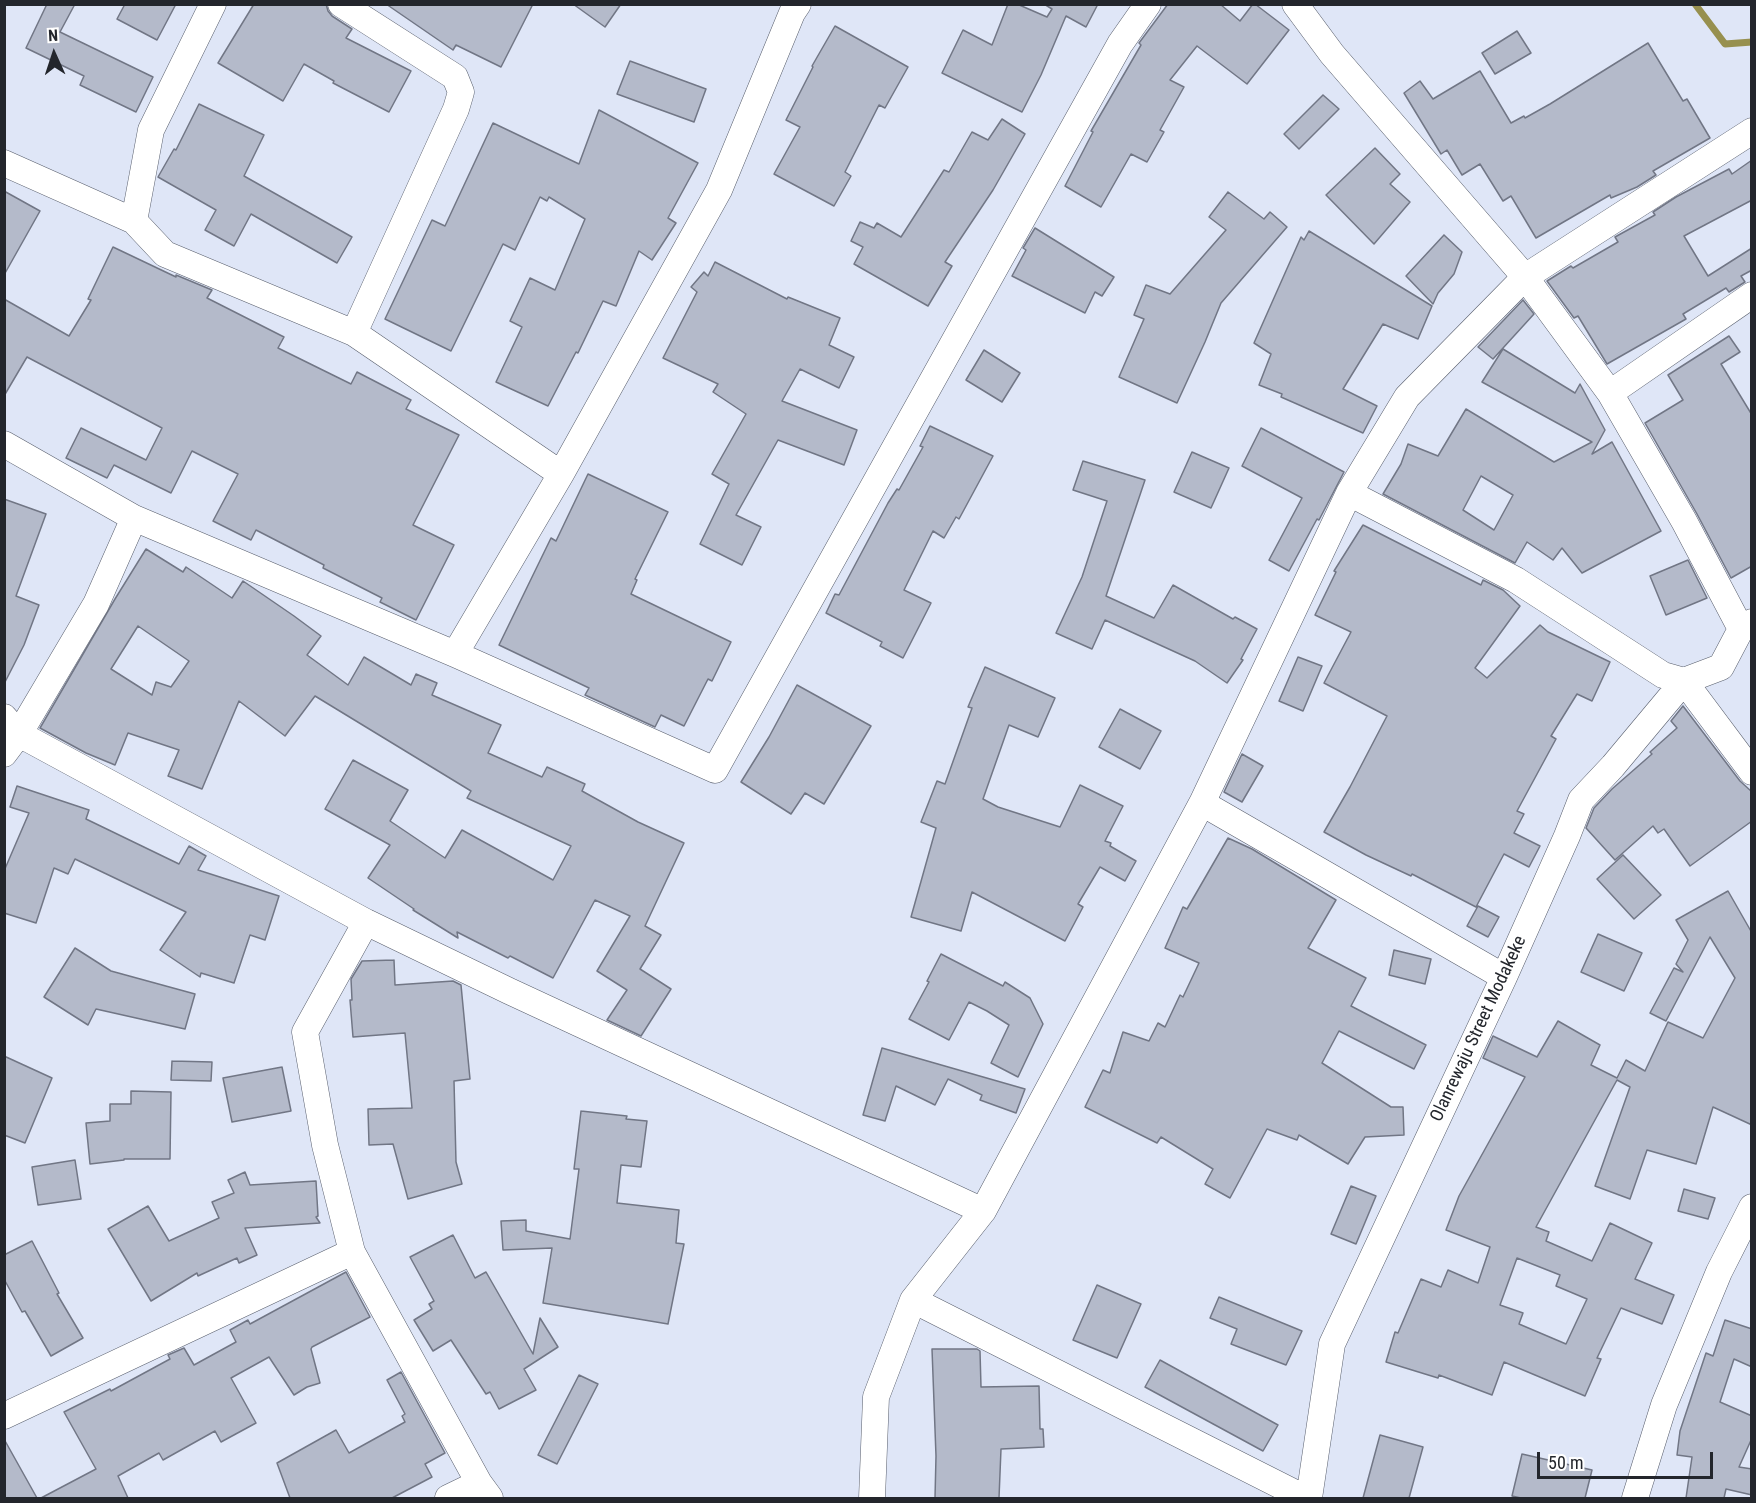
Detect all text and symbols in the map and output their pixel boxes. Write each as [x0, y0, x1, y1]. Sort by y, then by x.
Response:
north arrow [24, 24, 84, 84]
text: N [48, 26, 58, 45]
street label: Olanrewaju Street Modakeke [1426, 933, 1532, 1125]
scale bar [1540, 1440, 1716, 1478]
text: 50 m [1548, 1452, 1583, 1473]

